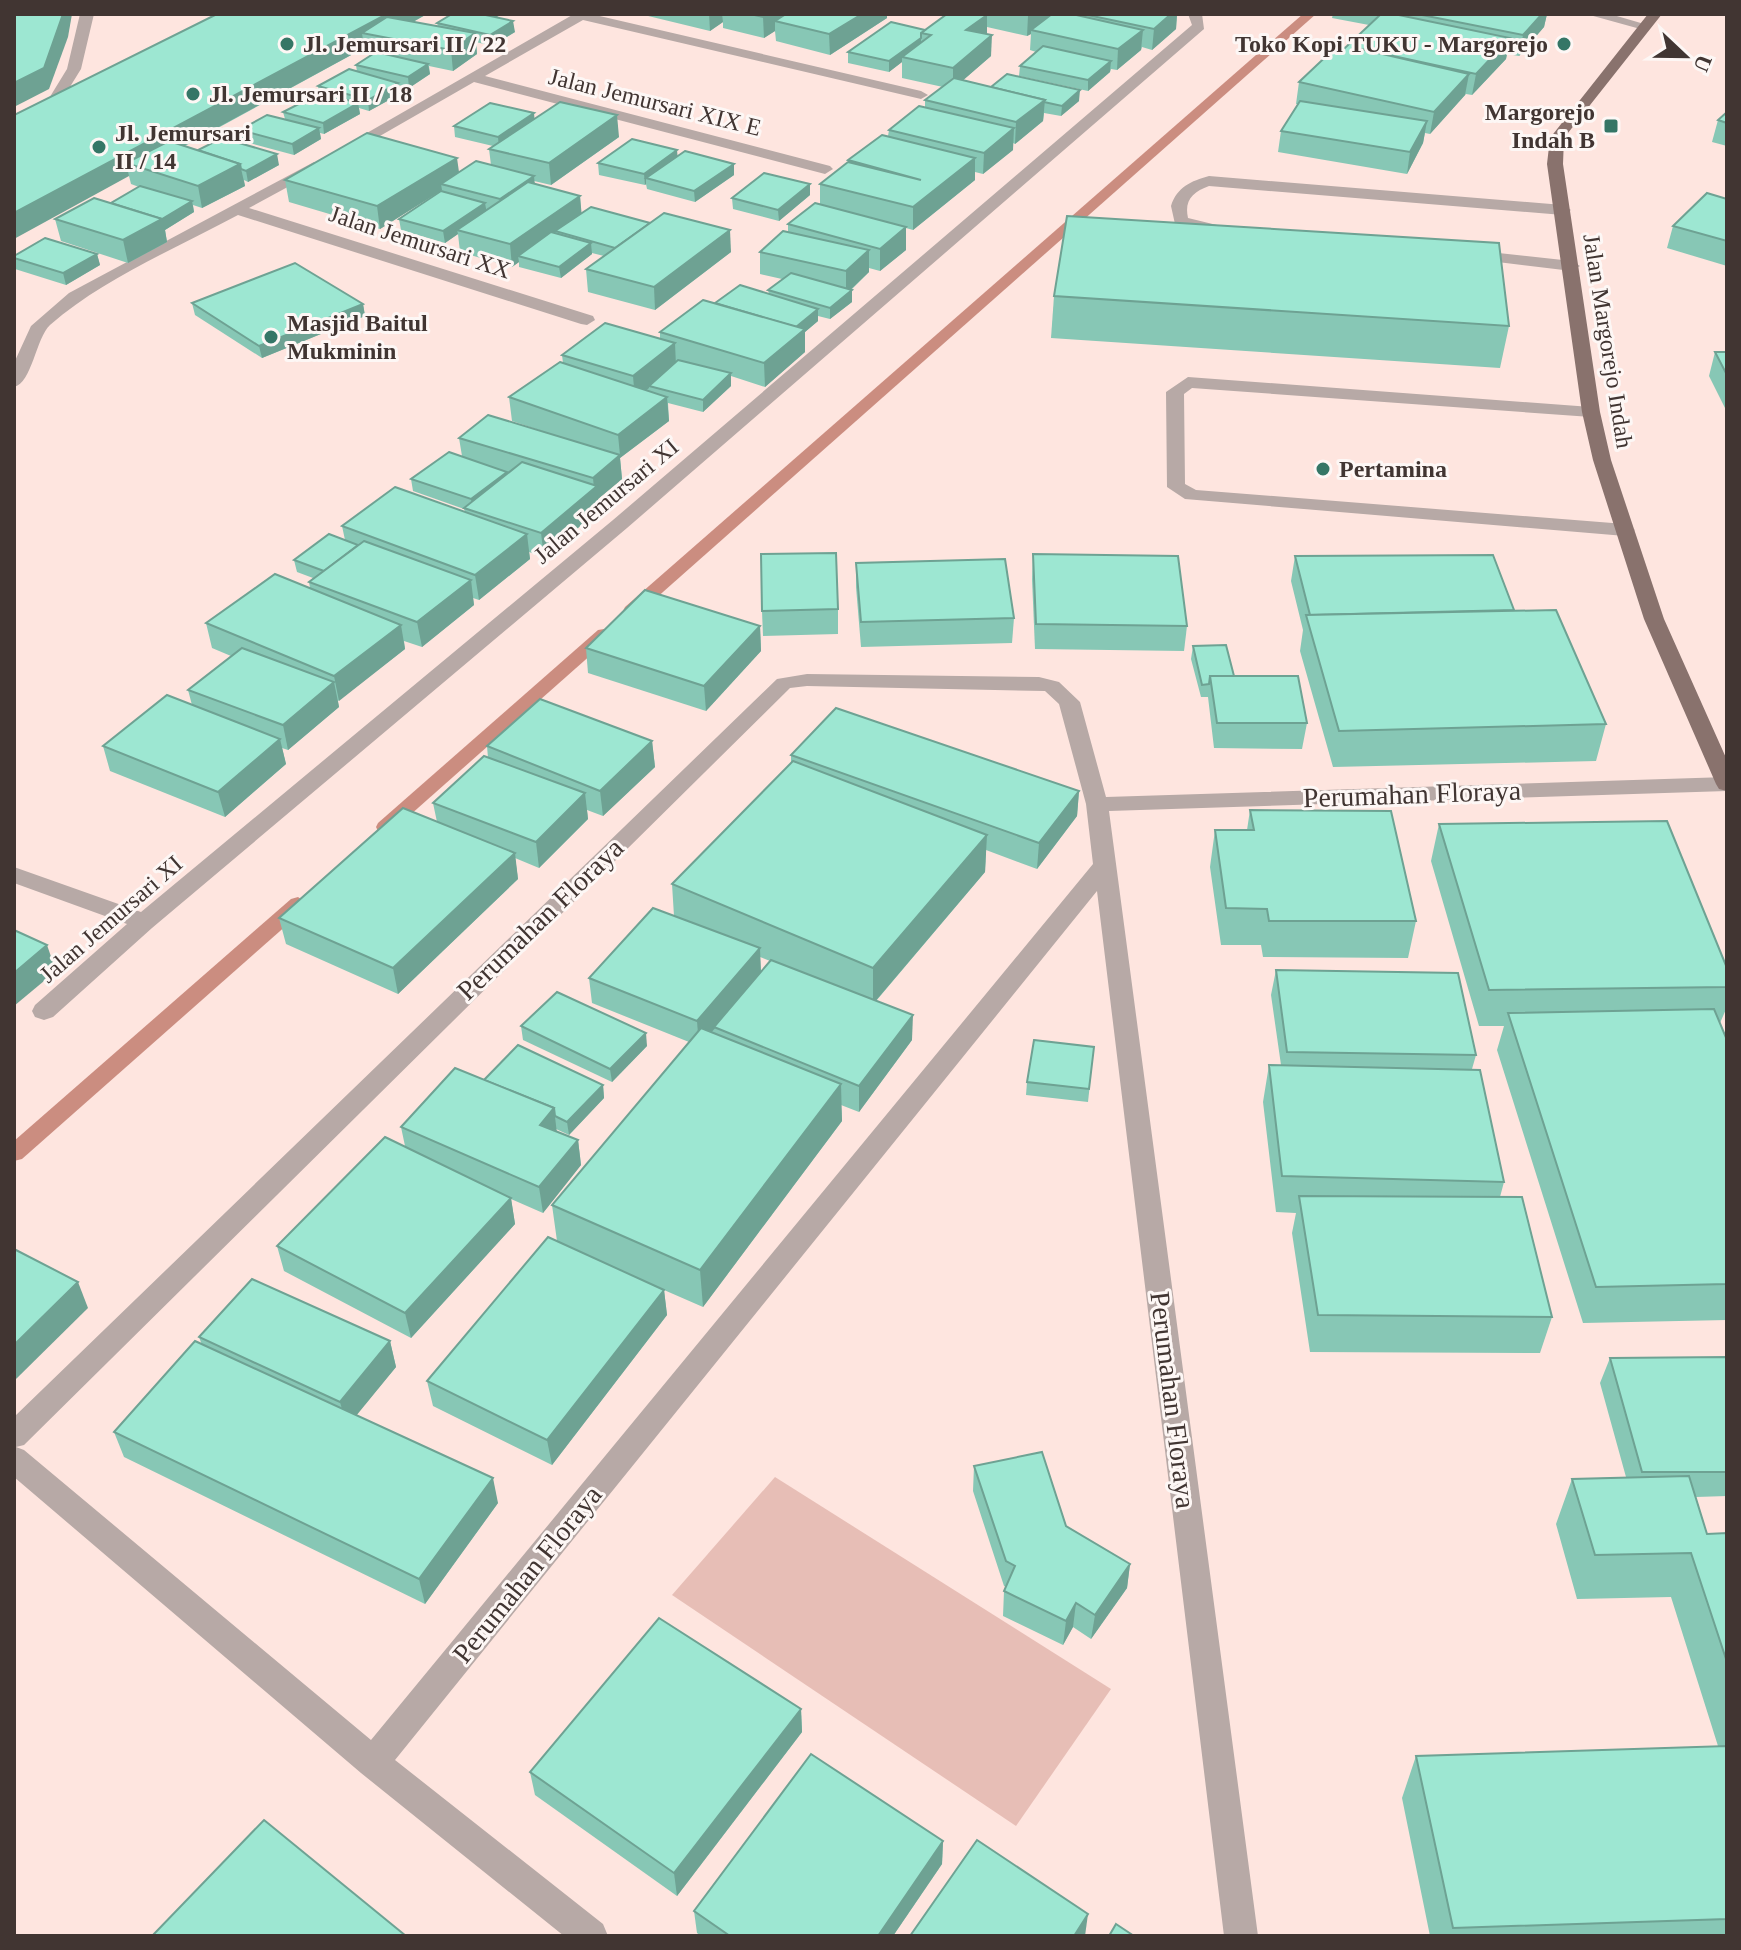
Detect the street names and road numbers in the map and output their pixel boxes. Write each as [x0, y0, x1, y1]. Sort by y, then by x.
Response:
street label: Jalan Jemursari XIX E [546, 63, 764, 141]
street label: Jalan Jemursari XX [326, 200, 514, 284]
street label: Jalan Margorejo Indah [1578, 232, 1638, 450]
street label: Jalan Jemursari XI [529, 433, 683, 569]
street label: Perumahan Floraya [1302, 775, 1522, 813]
street label: Perumahan Floraya [451, 832, 630, 1006]
street label: Jalan Jemursari XI [35, 850, 187, 988]
street label: Perumahan Floraya [1144, 1290, 1202, 1511]
street label: Perumahan Floraya [446, 1479, 608, 1669]

